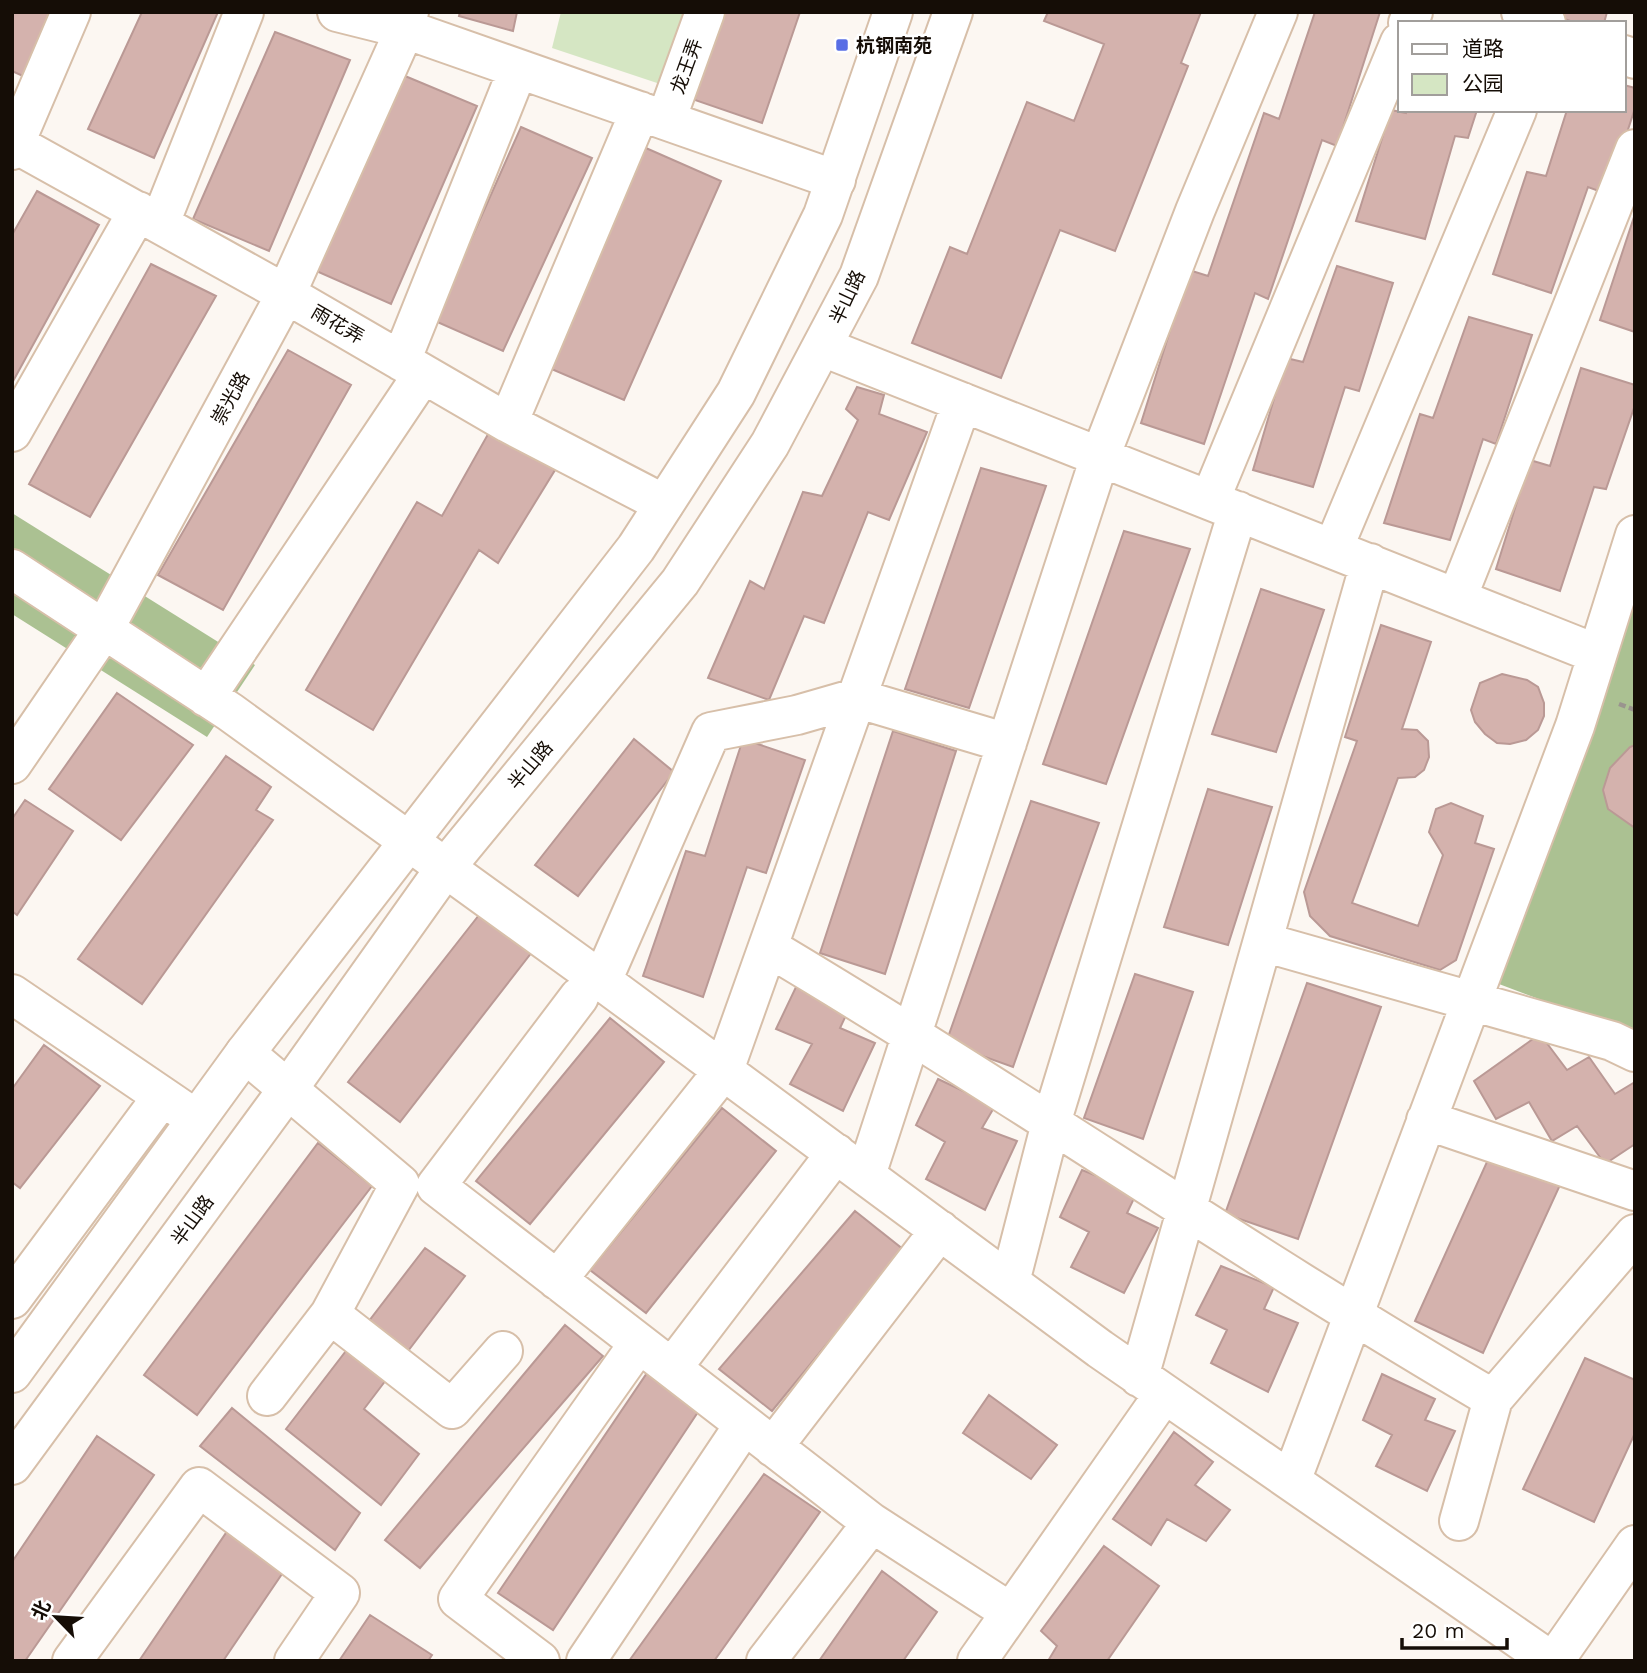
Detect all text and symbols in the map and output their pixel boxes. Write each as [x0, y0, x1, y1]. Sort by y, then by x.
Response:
legend [1398, 21, 1626, 112]
place label: 杭钢南苑 [856, 34, 932, 57]
street label: 龙王弄 [666, 35, 707, 97]
text: 道路 [1462, 36, 1504, 61]
marker: 杭钢南苑 [834, 37, 850, 53]
text: 公园 [1462, 71, 1504, 96]
street label: 半山路 [825, 267, 870, 328]
street label: 雨花弄 [307, 300, 368, 349]
street label: 崇光路 [207, 368, 254, 429]
street label: 半山路 [503, 736, 558, 795]
street label: 半山路 [166, 1190, 218, 1250]
north arrow [21, 1582, 91, 1652]
text: 北 [27, 1597, 55, 1624]
scale bar [1402, 1606, 1507, 1650]
text: 20 m [1412, 1618, 1464, 1643]

